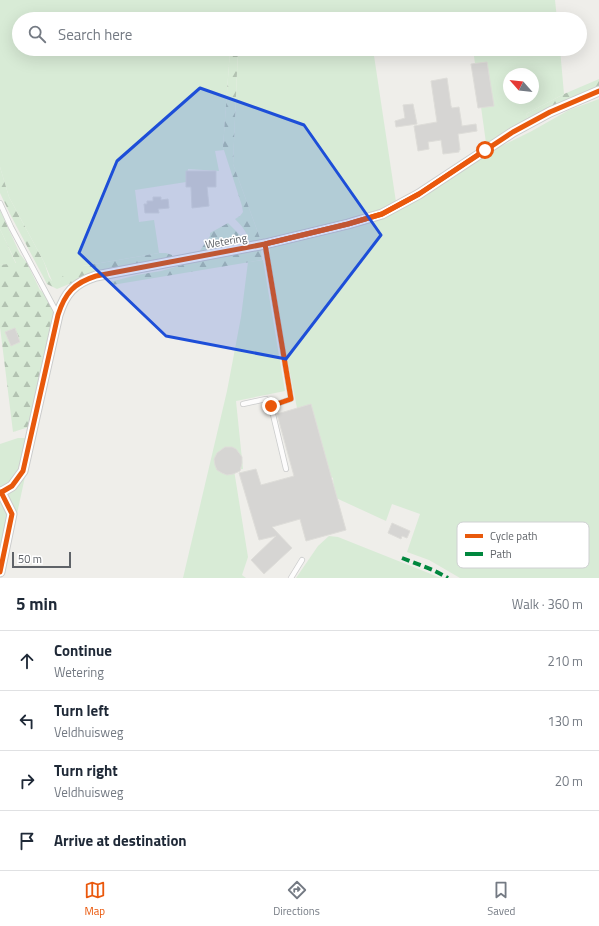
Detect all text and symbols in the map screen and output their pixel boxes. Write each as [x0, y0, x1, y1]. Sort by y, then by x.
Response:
search box [12, 12, 587, 56]
icon: search [26, 23, 48, 45]
text: Search here [58, 23, 132, 46]
north arrow [503, 68, 539, 104]
route start [476, 141, 494, 159]
street label: Wetering [204, 229, 249, 253]
route end [262, 397, 280, 415]
legend [457, 522, 589, 568]
text: Cycle path [490, 528, 538, 544]
text: Path [490, 546, 512, 562]
scale bar [12, 550, 71, 569]
text: 50 m [18, 551, 42, 567]
text: 5 min [16, 591, 57, 617]
text: Walk · 360 m [512, 594, 583, 614]
text: Continue [54, 639, 112, 662]
icon: ahead [16, 650, 38, 672]
text: 210 m [547, 651, 583, 671]
text: Wetering [54, 662, 104, 682]
text: Turn left [54, 699, 109, 722]
icon: left [16, 710, 38, 732]
text: 130 m [547, 711, 583, 731]
text: Veldhuisweg [54, 722, 123, 742]
text: Turn right [54, 759, 118, 782]
icon: right [16, 770, 38, 792]
text: 20 m [555, 771, 583, 791]
text: Veldhuisweg [54, 782, 123, 802]
text: Arrive at destination [54, 829, 187, 852]
icon: arrive [16, 830, 38, 852]
tab: Map [84, 879, 106, 919]
tab: Directions [273, 879, 320, 919]
tab: Saved [487, 879, 515, 919]

